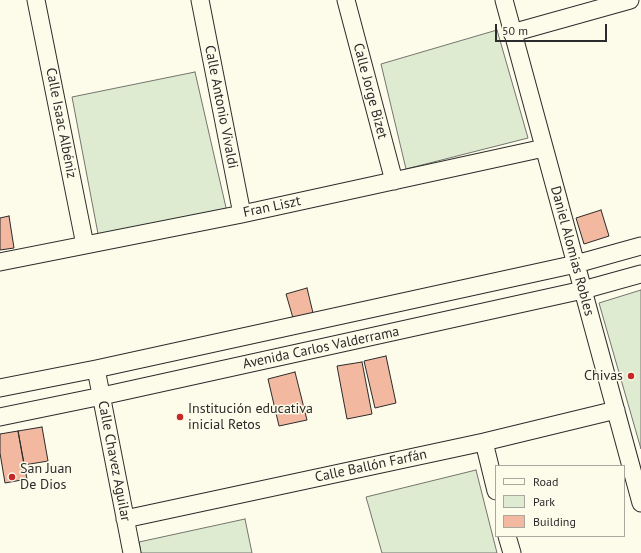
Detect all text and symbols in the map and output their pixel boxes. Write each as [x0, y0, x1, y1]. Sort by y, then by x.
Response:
scale bar [497, 16, 609, 42]
text: 50 m [502, 23, 528, 38]
street label: Calle Jorge Bizet [349, 41, 391, 141]
street label: Calle Antonio Vivaldi [201, 44, 241, 170]
street label: Calle Isaac Albéniz [42, 66, 80, 180]
street label: Daniel Alomias Robles [547, 184, 597, 318]
street label: Fran Liszt [242, 193, 302, 221]
street label: Avenida Carlos Valderrama [241, 323, 401, 373]
place label: Chivas [584, 368, 623, 384]
marker: Chivas [626, 371, 636, 381]
street label: Calle Chavez Aguilar [94, 399, 134, 523]
place label: Institución educativa inicial Retos [188, 401, 313, 434]
marker: Institución educativa inicial Retos [175, 412, 185, 422]
street label: Calle Ballón Farfán [314, 446, 428, 486]
place label: San Juan De Dios [20, 461, 72, 494]
legend [495, 465, 625, 537]
marker: San Juan De Dios [7, 472, 17, 482]
text: Road [533, 474, 558, 489]
text: Park [533, 494, 555, 509]
text: Building [533, 514, 576, 529]

